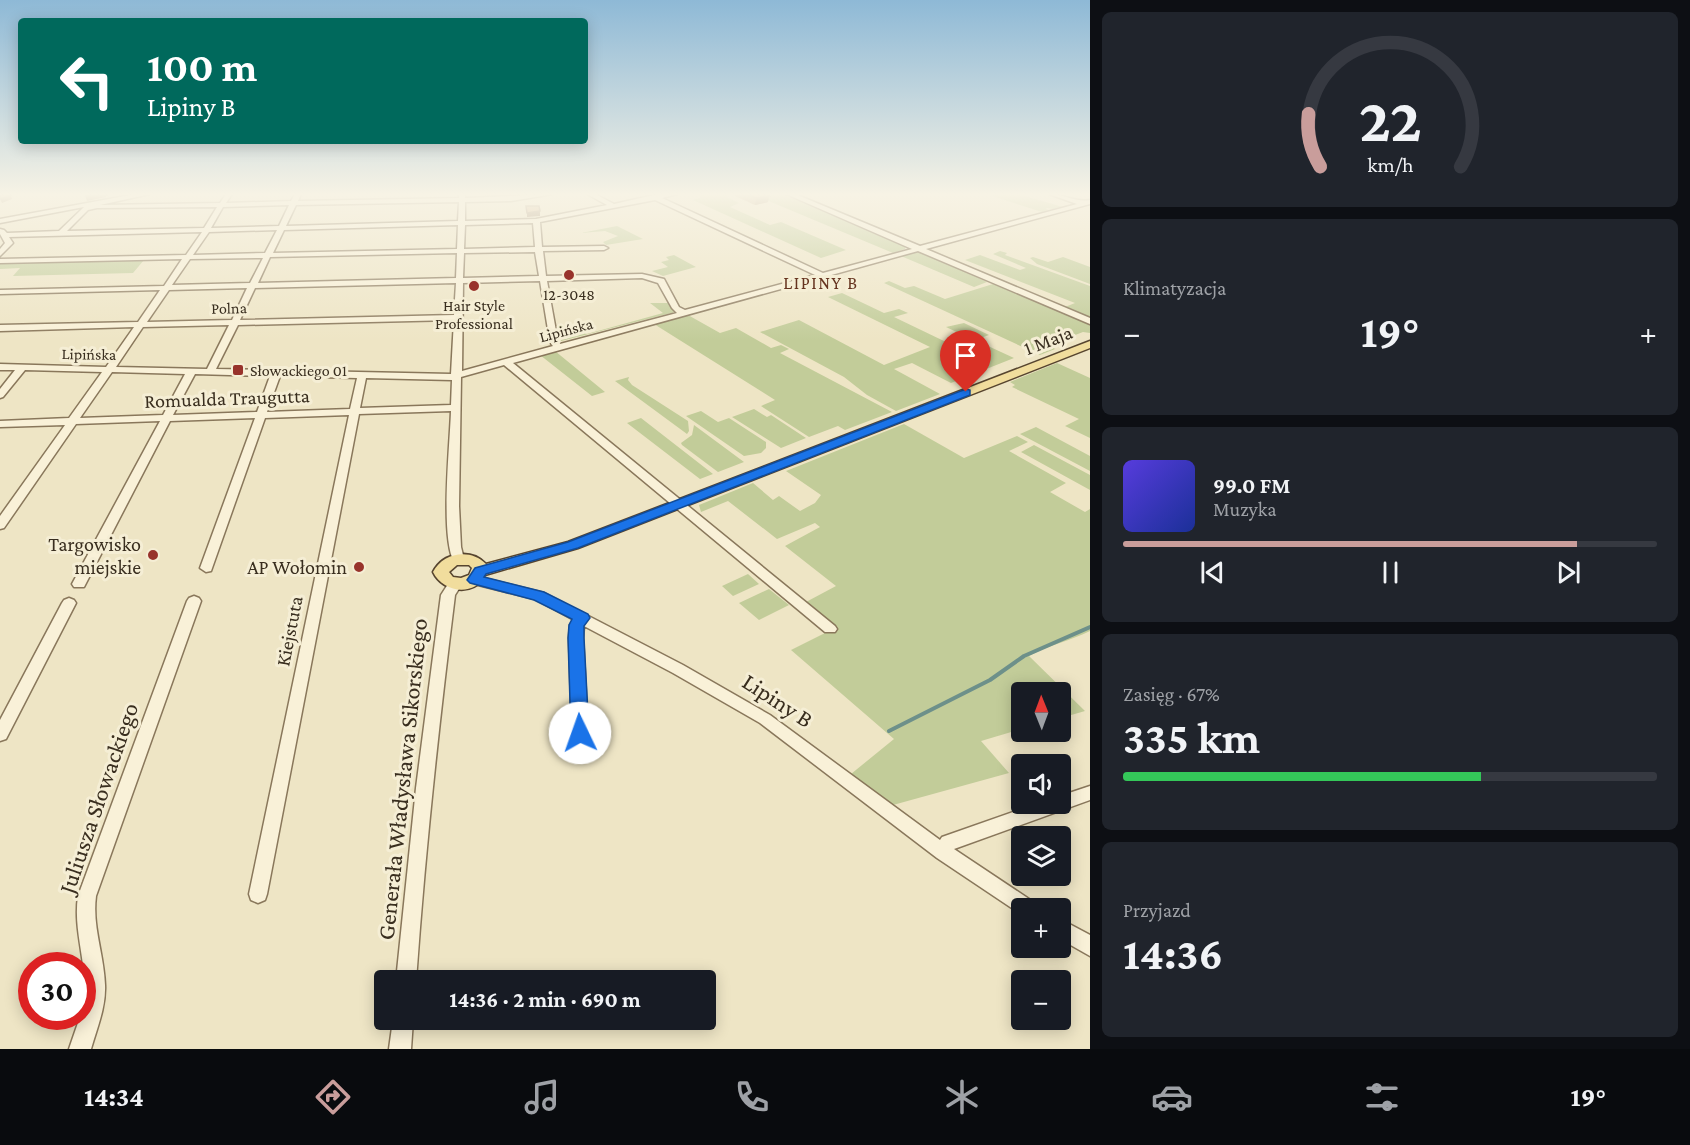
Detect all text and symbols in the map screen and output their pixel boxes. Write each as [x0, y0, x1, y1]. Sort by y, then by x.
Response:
icon: left [48, 42, 126, 120]
text: 100 m [147, 43, 257, 90]
text: 22 [1359, 85, 1421, 154]
text: Lipiny B [147, 92, 236, 122]
text: km/h [1367, 153, 1414, 177]
marker: 12-3048 [562, 268, 576, 282]
district label: LIPINY B [783, 273, 859, 293]
text: Klimatyzacja [1123, 277, 1226, 299]
marker: Hair Style Professional [467, 279, 481, 293]
place label: 12-3048 [543, 286, 595, 303]
place label: Hair Style Professional [435, 297, 513, 332]
street label: Polna [211, 299, 248, 317]
text: 19° [1361, 307, 1419, 357]
text: − [1123, 314, 1140, 351]
text: + [1640, 314, 1657, 351]
street label: Lipińska [537, 315, 595, 346]
street label: 1 Maja [1021, 321, 1076, 360]
pin [940, 330, 991, 392]
icon: arrive [949, 339, 982, 372]
street label: Lipińska [62, 345, 117, 364]
place label: Słowackiego 01 [250, 362, 347, 380]
marker: Słowackiego 01 [231, 363, 245, 377]
street label: Romualda Traugutta [144, 384, 310, 413]
text: 99.0 FM [1213, 473, 1290, 498]
text: Muzyka [1213, 498, 1277, 520]
place label: Targowisko miejskie [48, 533, 141, 579]
marker: Targowisko miejskie [146, 548, 160, 562]
place label: AP Wołomin [247, 556, 347, 578]
icon: previous [1196, 556, 1229, 589]
icon: pause [1374, 556, 1407, 589]
icon: next [1552, 556, 1585, 589]
marker: AP Wołomin [352, 560, 366, 574]
street label: Kiejstuta [271, 594, 308, 668]
street label: Generała Władysława Sikorskiego [372, 617, 432, 941]
street label: Lipiny B [738, 667, 818, 733]
north arrow [1011, 682, 1071, 742]
map controls [1011, 682, 1071, 1030]
text: Zasięg · 67% [1123, 683, 1220, 705]
street label: Juliusza Słowackiego [52, 699, 143, 899]
position arrow [548, 701, 612, 765]
text: 335 km [1123, 713, 1260, 763]
button: sound [1011, 754, 1071, 814]
button: layers [1011, 826, 1071, 886]
button: + [1011, 898, 1071, 958]
text: Przyjazd [1123, 899, 1191, 921]
text: 14:36 [1123, 929, 1223, 979]
speed limit sign: 30 [18, 952, 96, 1030]
button: − [1011, 970, 1071, 1030]
text: 14:36 · 2 min · 690 m [449, 987, 641, 1012]
icon: directions [312, 1076, 354, 1118]
icon: music [521, 1076, 563, 1118]
icon: phone [731, 1076, 773, 1118]
icon: climate [941, 1076, 983, 1118]
icon: car [1151, 1076, 1193, 1118]
icon: filters [1361, 1076, 1403, 1118]
text: 14:34 [84, 1082, 144, 1112]
text: 19° [1571, 1082, 1606, 1112]

